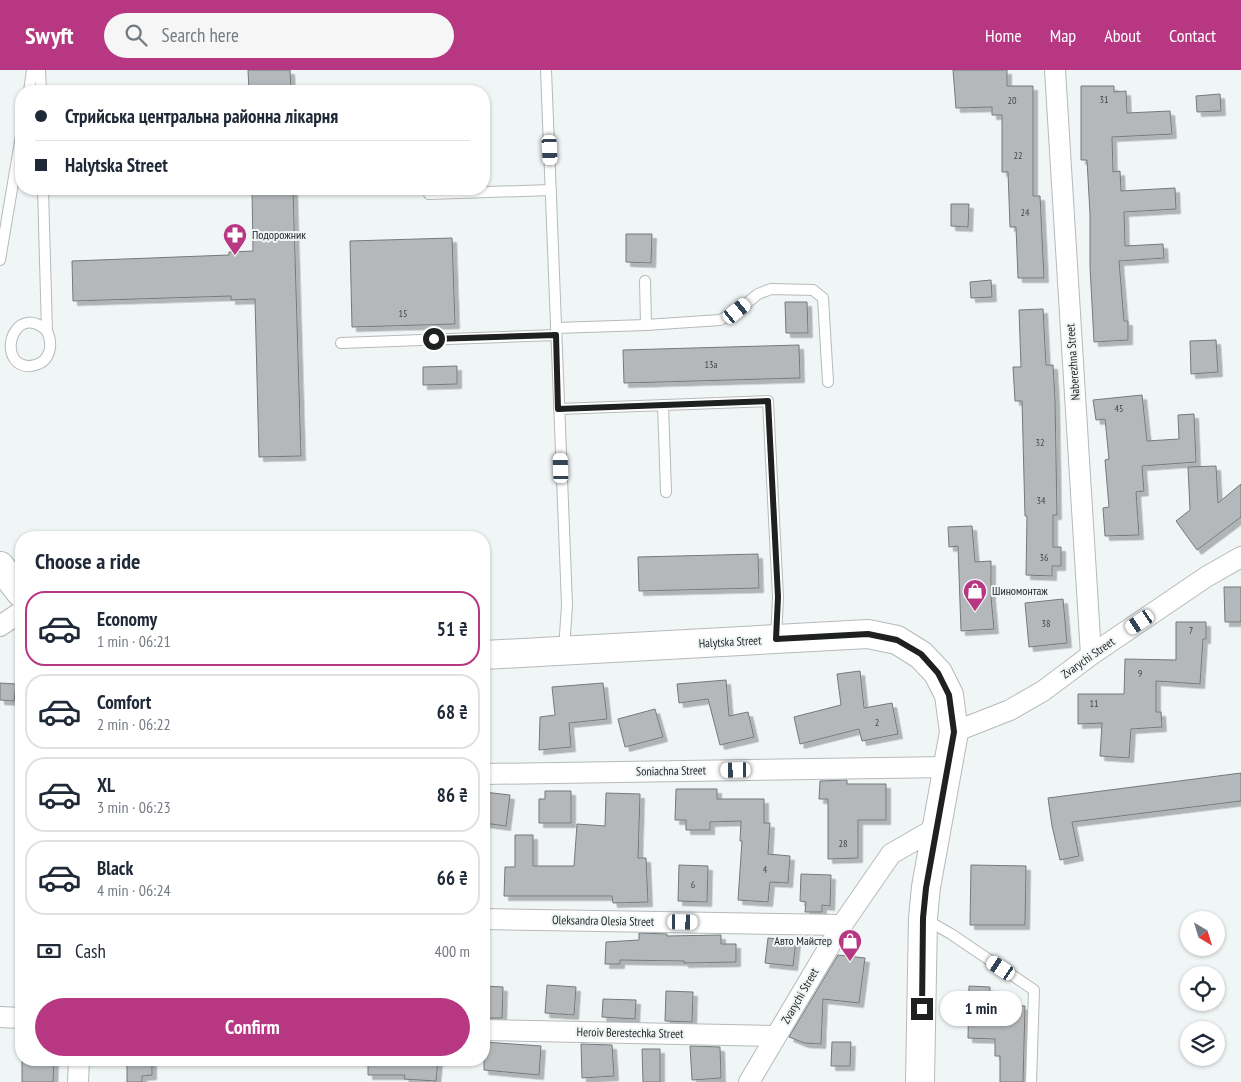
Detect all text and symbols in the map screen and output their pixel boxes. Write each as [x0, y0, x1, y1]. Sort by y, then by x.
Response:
search box [104, 13, 454, 58]
text: Swyft [25, 20, 74, 51]
icon: search [122, 21, 150, 49]
text: Search here [162, 23, 239, 47]
text: Home [985, 24, 1022, 47]
text: Map [1050, 24, 1076, 47]
text: About [1104, 24, 1141, 47]
text: Contact [1169, 24, 1216, 47]
house number: 31 [1100, 93, 1109, 106]
house number: 20 [1008, 94, 1017, 107]
text: Стрийська центральна районна лікарня [65, 104, 338, 128]
car [541, 135, 558, 165]
house number: 22 [1014, 149, 1023, 162]
text: Halytska Street [65, 153, 168, 177]
house number: 24 [1021, 206, 1030, 219]
pharmacy icon: Подорожник [222, 222, 248, 256]
place label: Подорожник [252, 227, 306, 242]
car [720, 296, 753, 326]
house number: 15 [399, 307, 408, 320]
street label: Naberezhna Street [1062, 323, 1083, 401]
route start [423, 328, 445, 350]
house number: 13а [705, 358, 718, 371]
house number: 45 [1115, 402, 1124, 415]
house number: 32 [1036, 436, 1045, 449]
car [552, 453, 569, 483]
house number: 34 [1037, 494, 1046, 507]
text: Choose a ride [35, 547, 140, 575]
house number: 36 [1040, 551, 1049, 564]
shop icon: Шиномонтаж [962, 578, 988, 612]
place label: Шиномонтаж [992, 583, 1048, 598]
icon: car [37, 606, 82, 651]
text: Economy [97, 607, 157, 631]
car [1123, 607, 1156, 637]
text: 51 ₴ [437, 617, 468, 641]
house number: 38 [1042, 617, 1051, 630]
house number: 7 [1189, 624, 1193, 637]
text: 1 min · 06:21 [97, 631, 171, 651]
street label: Halytska Street [698, 632, 762, 651]
street label: Zvarychi Street [1058, 633, 1118, 681]
house number: 9 [1138, 667, 1142, 680]
icon: car [37, 689, 82, 734]
text: Comfort [97, 690, 151, 714]
house number: 11 [1090, 697, 1099, 710]
text: 68 ₴ [437, 700, 468, 724]
text: 2 min · 06:22 [97, 714, 171, 734]
house number: 2 [875, 716, 879, 729]
street label: Soniachna Street [636, 762, 707, 779]
car [720, 762, 751, 778]
icon: car [37, 772, 82, 817]
text: XL [97, 773, 115, 797]
text: 86 ₴ [437, 783, 468, 807]
text: 3 min · 06:23 [97, 797, 171, 817]
house number: 28 [839, 837, 848, 850]
icon: car [37, 855, 82, 900]
text: Black [97, 856, 133, 880]
house number: 4 [763, 863, 768, 876]
text: 66 ₴ [437, 866, 468, 890]
house number: 6 [691, 878, 696, 891]
text: 4 min · 06:24 [97, 880, 171, 900]
north arrow [1180, 911, 1225, 956]
map controls [1180, 911, 1225, 1066]
street label: Oleksandra Olesia Street [552, 912, 655, 929]
car [667, 914, 698, 930]
shop icon: Авто Майстер [837, 928, 863, 962]
place label: Авто Майстер [774, 933, 832, 948]
icon: cash [35, 937, 63, 965]
text: Cash [75, 939, 106, 963]
text: 400 m [435, 941, 470, 961]
car [984, 953, 1017, 983]
street label: Zvarychi Street [778, 965, 822, 1026]
button: locate [1180, 966, 1225, 1011]
callout: 1 min [940, 992, 1022, 1026]
button: Confirm [35, 998, 470, 1056]
route end [911, 998, 933, 1020]
text: 1 min [965, 998, 997, 1018]
button: layers [1180, 1021, 1225, 1066]
street label: Heroiv Berestechka Street [577, 1024, 684, 1041]

